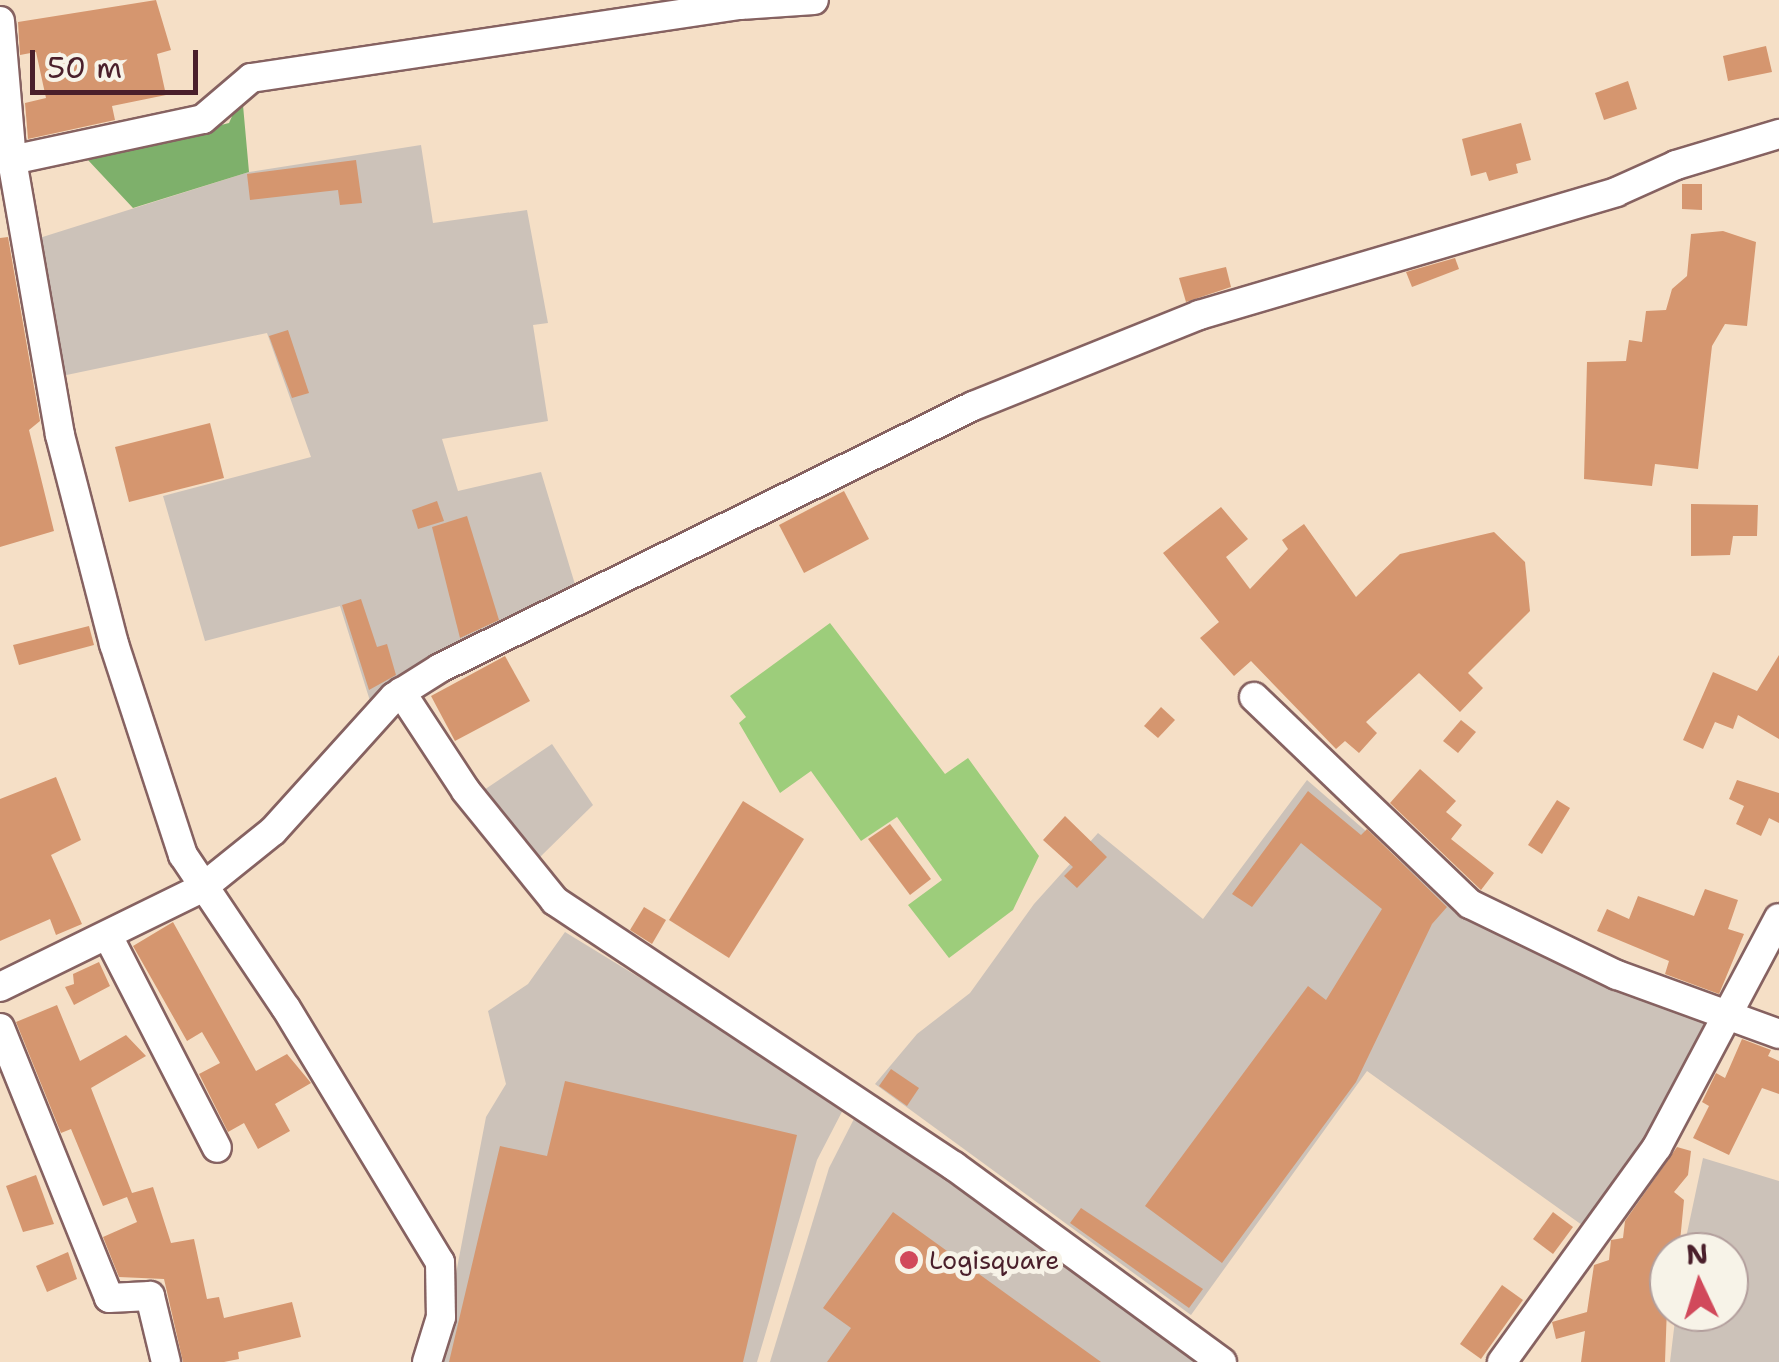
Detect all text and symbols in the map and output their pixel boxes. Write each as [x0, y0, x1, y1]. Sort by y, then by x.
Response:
scale bar [35, 30, 202, 92]
text: 50 m [47, 47, 122, 88]
north arrow [1649, 1232, 1749, 1332]
text: N [1685, 1234, 1709, 1274]
place label: Logisquare [929, 1245, 1059, 1275]
marker: Logisquare [898, 1249, 920, 1271]

